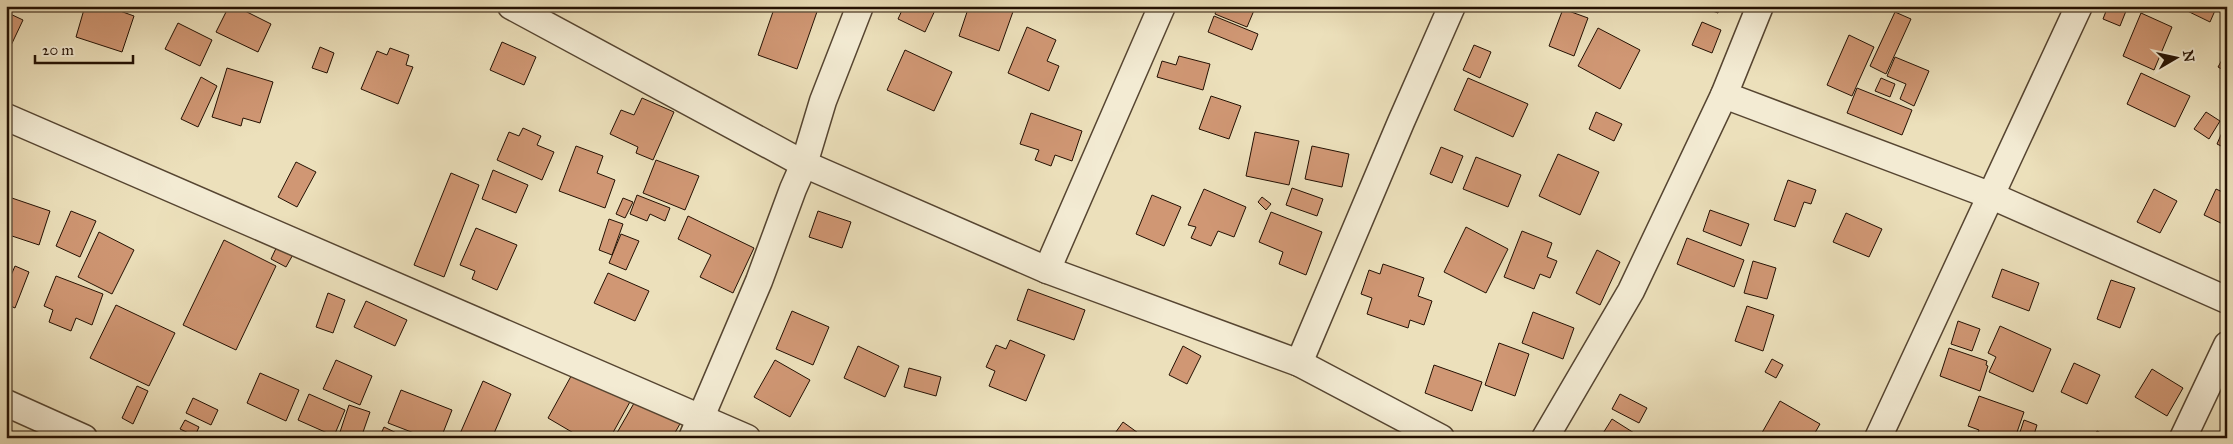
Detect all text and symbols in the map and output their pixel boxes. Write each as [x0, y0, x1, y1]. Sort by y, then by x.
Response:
scale bar [35, 32, 132, 64]
north arrow [2150, 32, 2200, 82]
text: 20 m [42, 41, 74, 59]
text: N [2179, 49, 2198, 63]

